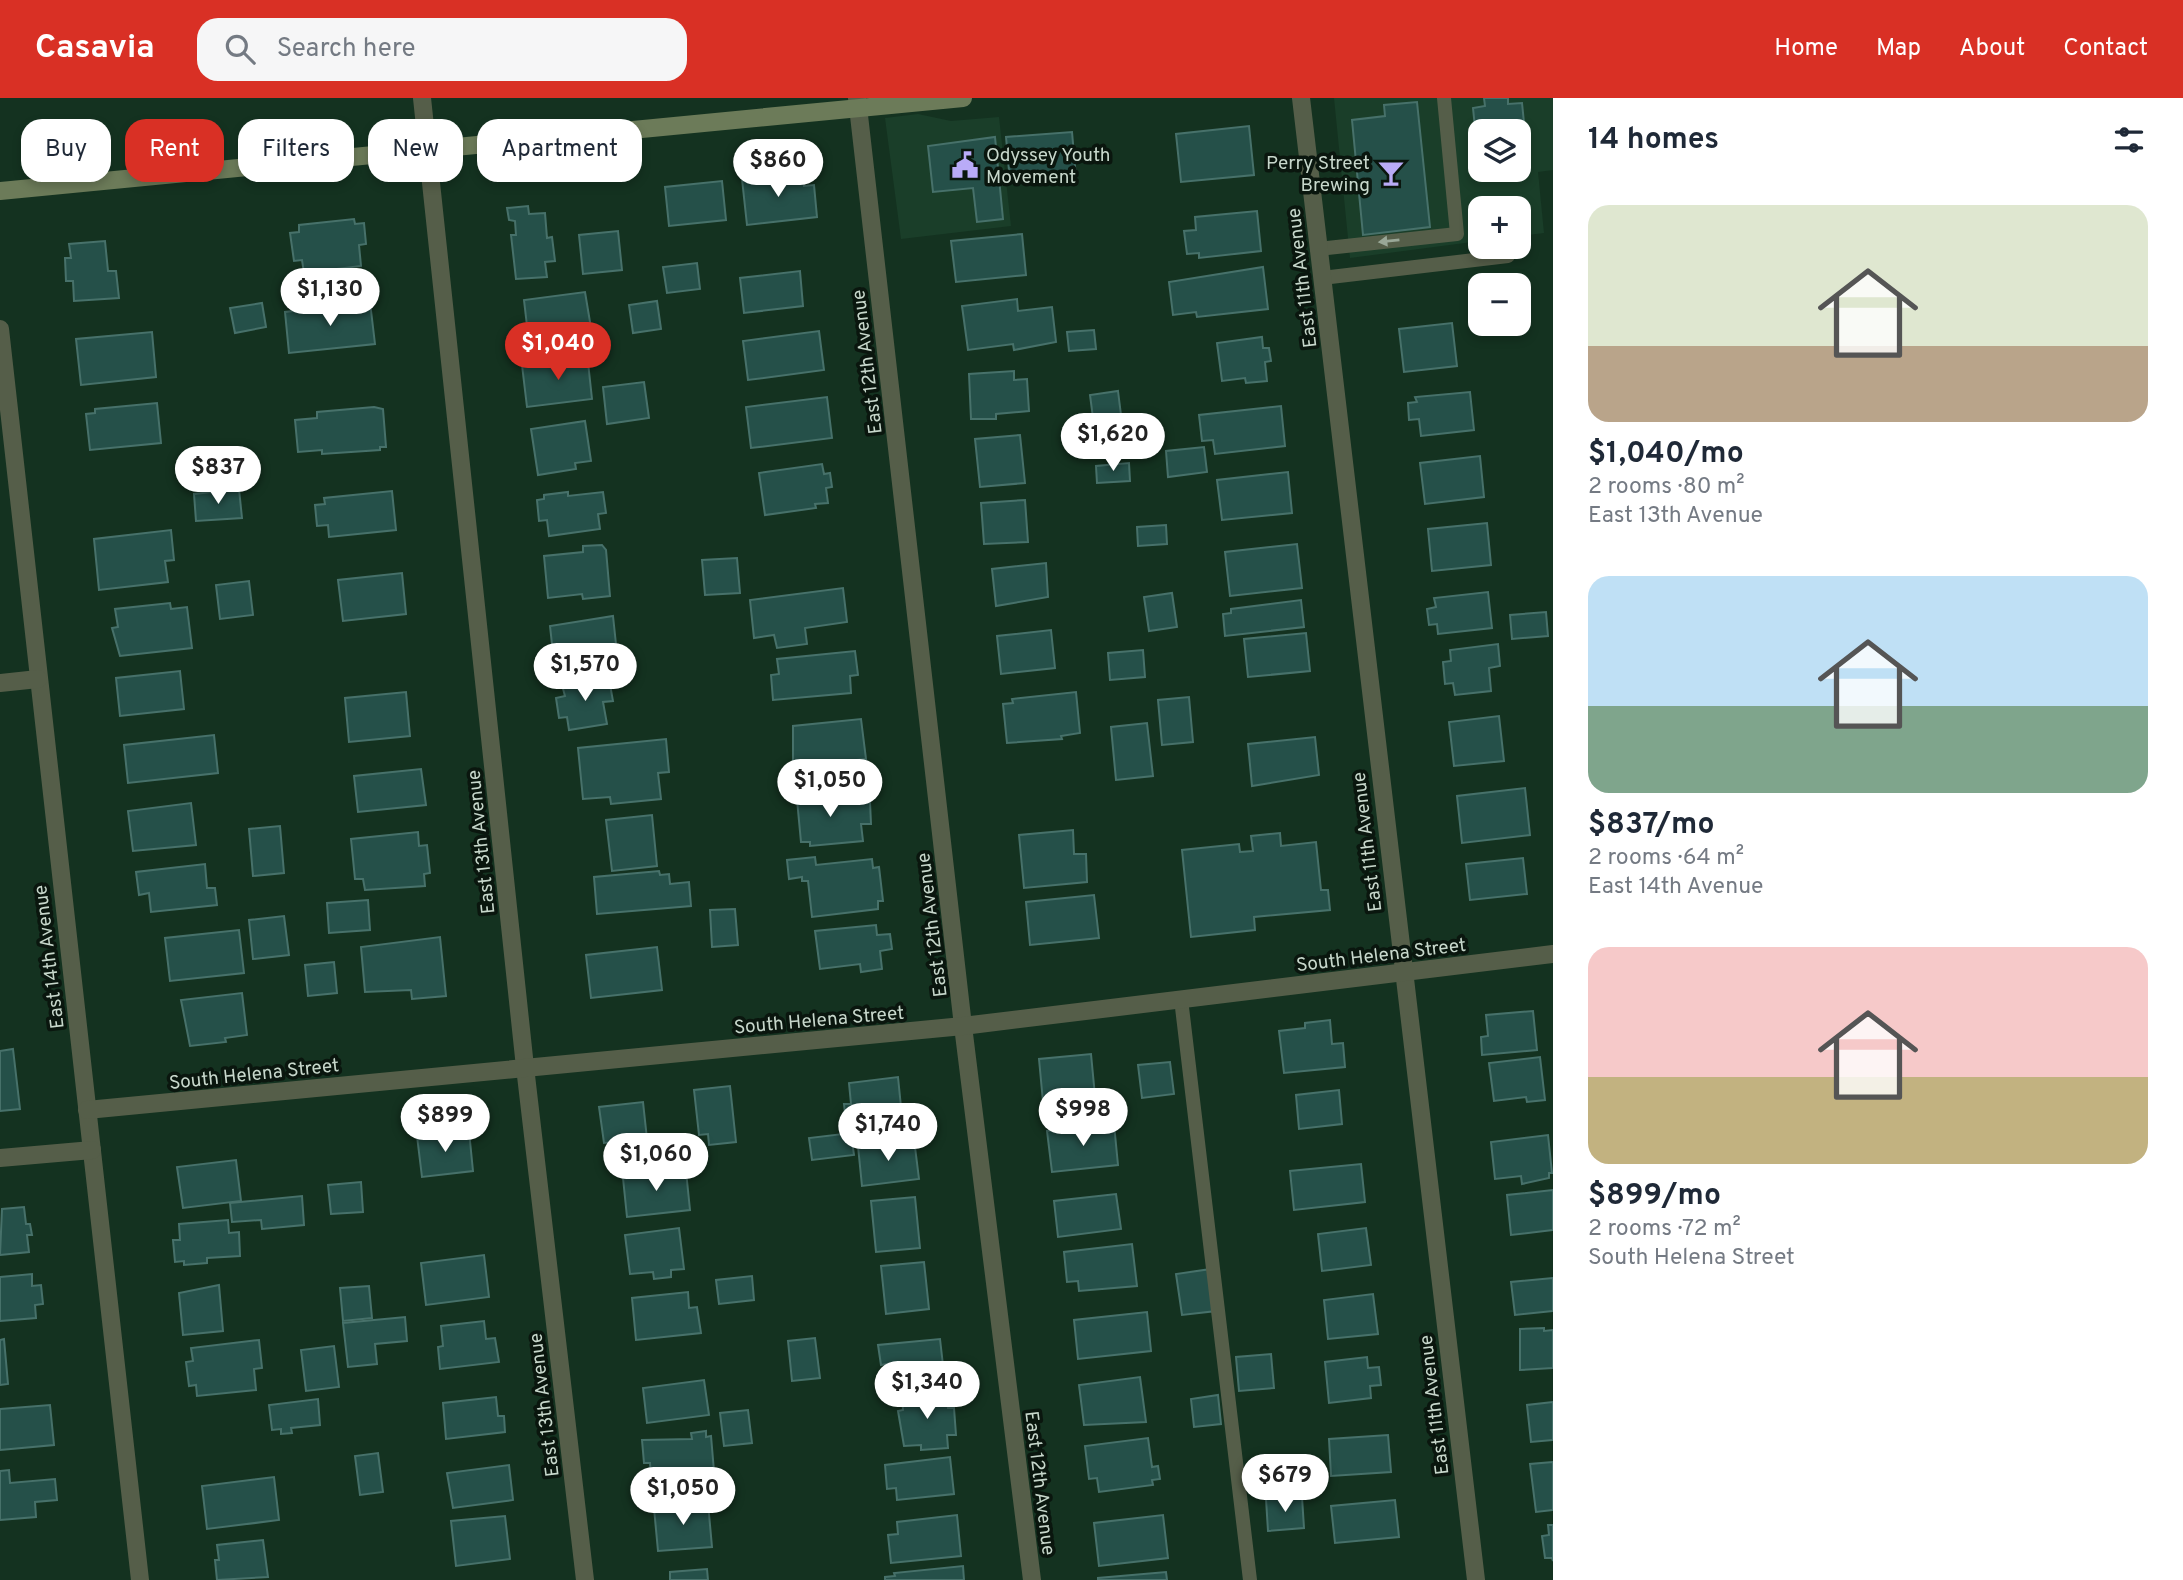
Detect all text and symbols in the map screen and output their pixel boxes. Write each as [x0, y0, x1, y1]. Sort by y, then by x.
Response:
search box [197, 18, 687, 81]
text: Casavia [35, 28, 155, 70]
icon: search [221, 30, 259, 68]
text: Search here [277, 33, 416, 66]
text: Home [1774, 34, 1838, 64]
text: Map [1876, 34, 1921, 64]
text: About [1959, 34, 2025, 64]
text: Contact [2063, 34, 2148, 64]
chip: Buy [21, 119, 111, 182]
chip: Rent [125, 119, 224, 182]
chip: Filters [238, 119, 354, 182]
chip: New [368, 119, 463, 182]
chip: Apartment [477, 119, 642, 182]
map controls [1468, 119, 1531, 336]
button: layers [1468, 119, 1531, 182]
icon: filters [2110, 121, 2148, 159]
text: 14 homes [1588, 122, 1719, 159]
pin: $860 [737, 140, 819, 199]
place label: Odyssey Youth Movement [986, 144, 1110, 190]
text: $860 [749, 147, 807, 176]
public building icon: Odyssey Youth Movement [950, 150, 980, 180]
place label: Perry Street Brewing [1266, 152, 1370, 198]
bar icon: Perry Street Brewing [1376, 158, 1406, 188]
button: + [1468, 196, 1531, 259]
street label: East 11th Avenue [1283, 207, 1323, 349]
one-way arrow [1378, 236, 1400, 247]
icon: home [1805, 250, 1931, 376]
pin: $1,130 [273, 268, 387, 328]
button: − [1468, 273, 1531, 336]
text: $1,130 [297, 276, 363, 305]
street label: East 12th Avenue [847, 288, 889, 435]
pin: $1,040 [501, 322, 615, 382]
text: $1,040 [521, 330, 595, 359]
pin: $1,620 [1056, 414, 1170, 473]
text: $1,620 [1077, 421, 1149, 450]
text: $1,040/mo [1588, 436, 1744, 473]
pin: $837 [177, 446, 259, 506]
text: $837 [191, 454, 245, 483]
text: 2 rooms · 80 m² [1588, 473, 1745, 502]
text: East 13th Avenue [1588, 502, 1763, 531]
icon: home [1805, 621, 1931, 747]
pin: $1,570 [528, 644, 642, 703]
text: $1,570 [550, 651, 620, 680]
pin: $1,050 [773, 760, 887, 819]
text: $1,050 [793, 767, 867, 796]
street label: East 13th Avenue [462, 769, 501, 915]
street label: East 11th Avenue [1348, 771, 1388, 913]
text: $837/mo [1588, 807, 1714, 844]
text: 2 rooms · 64 m² [1588, 844, 1744, 873]
street label: East 12th Avenue [912, 851, 954, 998]
text: East 14th Avenue [1588, 873, 1763, 902]
street label: East 14th Avenue [29, 883, 71, 1030]
street label: South Helena Street [1295, 934, 1467, 978]
icon: home [1805, 992, 1931, 1118]
street label: South Helena Street [733, 1002, 905, 1040]
street label: South Helena Street [168, 1054, 340, 1096]
pin: $998 [1042, 1088, 1124, 1148]
pin: $899 [404, 1094, 486, 1154]
text: $998 [1055, 1096, 1111, 1125]
text: $899 [417, 1102, 473, 1131]
pin: $1,740 [831, 1104, 945, 1163]
text: $1,740 [854, 1111, 922, 1140]
pin: $1,060 [599, 1134, 713, 1193]
text: $1,060 [619, 1141, 693, 1170]
text: $899/mo [1588, 1178, 1721, 1215]
text: 2 rooms · 72 m² [1588, 1215, 1741, 1244]
text: South Helena Street [1588, 1244, 1795, 1273]
street label: East 13th Avenue [524, 1332, 566, 1478]
street label: East 11th Avenue [1415, 1334, 1455, 1476]
pin: $1,340 [870, 1362, 984, 1421]
text: $1,340 [891, 1369, 963, 1398]
street label: East 12th Avenue [1018, 1410, 1060, 1557]
pin: $679 [1244, 1454, 1326, 1514]
text: $679 [1258, 1462, 1312, 1491]
pin: $1,050 [626, 1468, 740, 1527]
text: $1,050 [646, 1475, 720, 1504]

